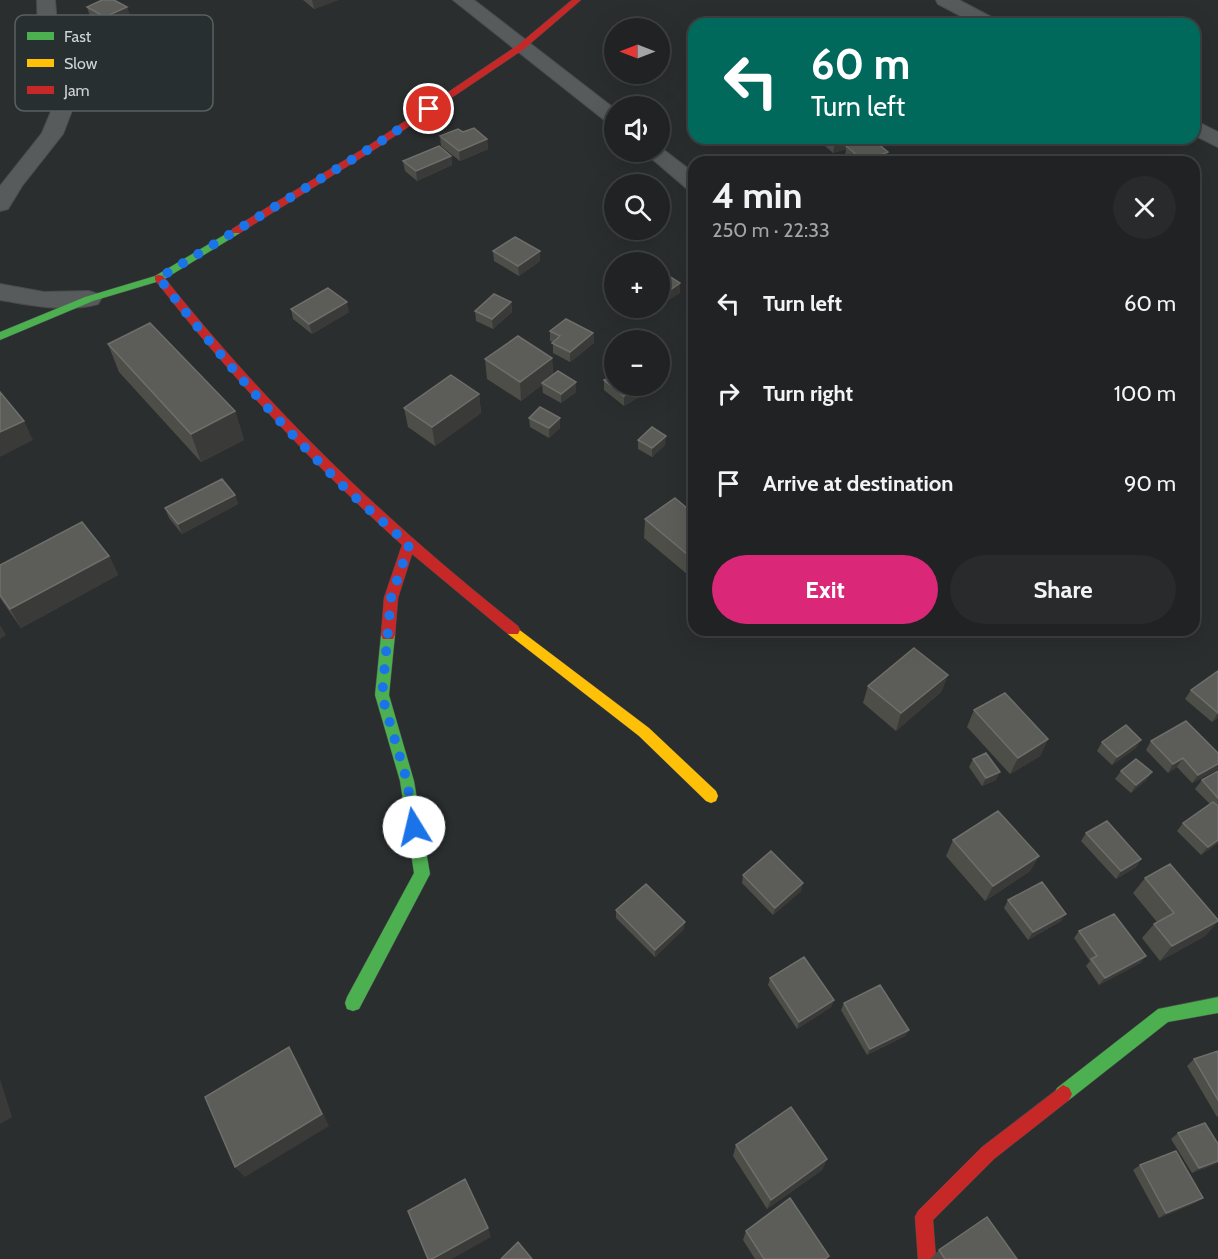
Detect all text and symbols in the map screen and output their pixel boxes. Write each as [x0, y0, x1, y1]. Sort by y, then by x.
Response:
legend [15, 15, 213, 111]
north arrow [604, 18, 670, 84]
map controls [604, 18, 670, 396]
text: Fast [64, 27, 92, 46]
text: 60 m [811, 38, 910, 90]
icon: left [712, 42, 790, 120]
text: Slow [64, 54, 98, 73]
text: Jam [63, 81, 90, 100]
pin [403, 83, 454, 134]
text: Turn left [811, 90, 905, 123]
icon: arrive [412, 92, 445, 125]
button: sound [604, 96, 670, 162]
text: 4 min [712, 173, 802, 217]
button: search [604, 174, 670, 240]
button: close [1113, 176, 1176, 239]
text: 250 m · 22:33 [712, 218, 830, 242]
button: + [604, 252, 670, 318]
icon: left [712, 287, 745, 320]
text: Turn left [763, 290, 842, 317]
text: 60 m [1124, 290, 1176, 317]
button: − [604, 330, 670, 396]
icon: right [712, 377, 745, 410]
text: Turn right [763, 380, 853, 407]
text: 100 m [1114, 380, 1176, 407]
icon: arrive [712, 467, 745, 500]
text: Arrive at destination [763, 470, 953, 497]
text: 90 m [1124, 470, 1176, 497]
button: Exit [712, 555, 938, 624]
button: Share [950, 555, 1176, 624]
position arrow [382, 795, 446, 859]

